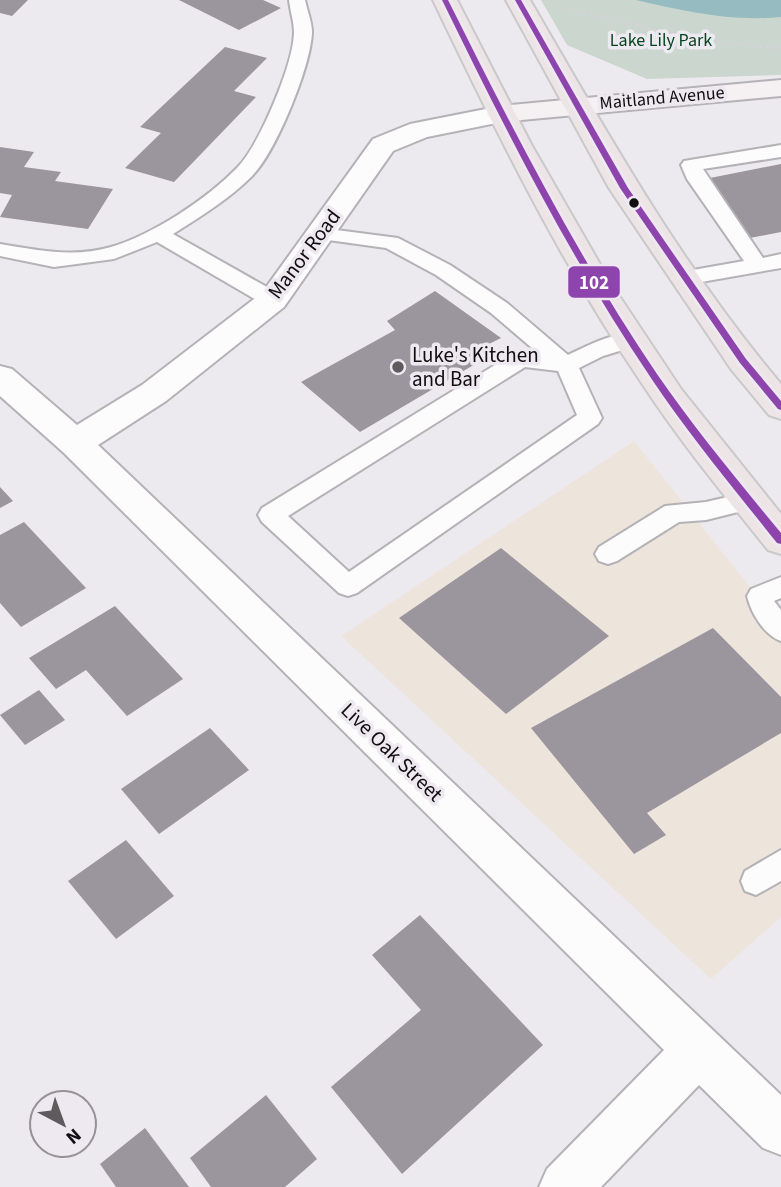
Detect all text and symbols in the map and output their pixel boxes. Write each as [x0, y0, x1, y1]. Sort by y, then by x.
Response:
park label: Lake Lily Park [610, 28, 712, 53]
street label: Maitland Avenue [599, 80, 726, 116]
unlabelled marker [627, 196, 641, 210]
street label: Manor Road [260, 203, 348, 305]
line badge: 102 [567, 265, 621, 299]
text: 102 [579, 270, 609, 297]
place label: Luke's Kitchen and Bar [412, 340, 539, 394]
marker: Luke's Kitchen and Bar [390, 359, 406, 375]
street label: Live Oak Street [334, 696, 450, 808]
north arrow [28, 1089, 98, 1159]
text: N [60, 1121, 87, 1150]

